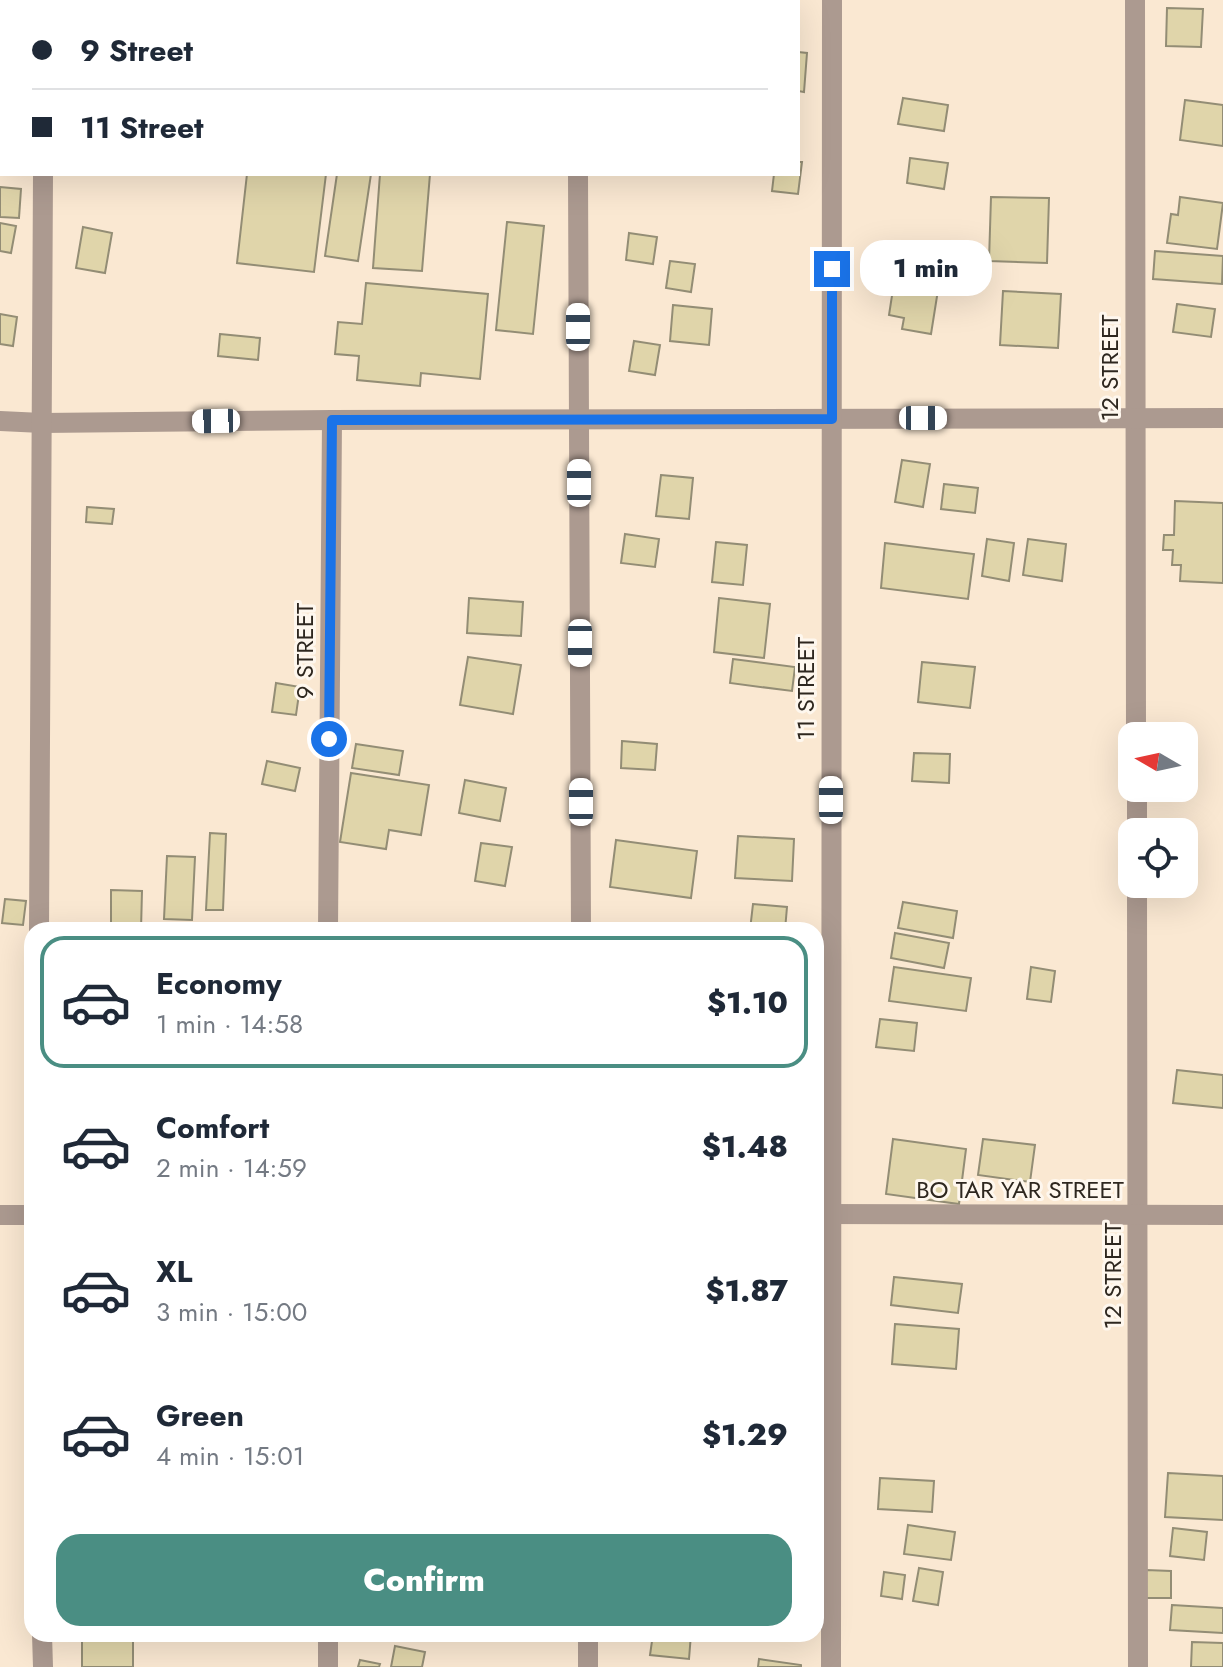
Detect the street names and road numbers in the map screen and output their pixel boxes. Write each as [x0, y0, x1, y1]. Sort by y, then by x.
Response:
street label: 12 STREET [1092, 315, 1127, 421]
street label: 9 STREET [287, 603, 322, 699]
street label: 11 STREET [788, 637, 823, 741]
street label: BO TAR YAR STREET [916, 1172, 1124, 1207]
street label: 12 STREET [1095, 1223, 1130, 1329]

